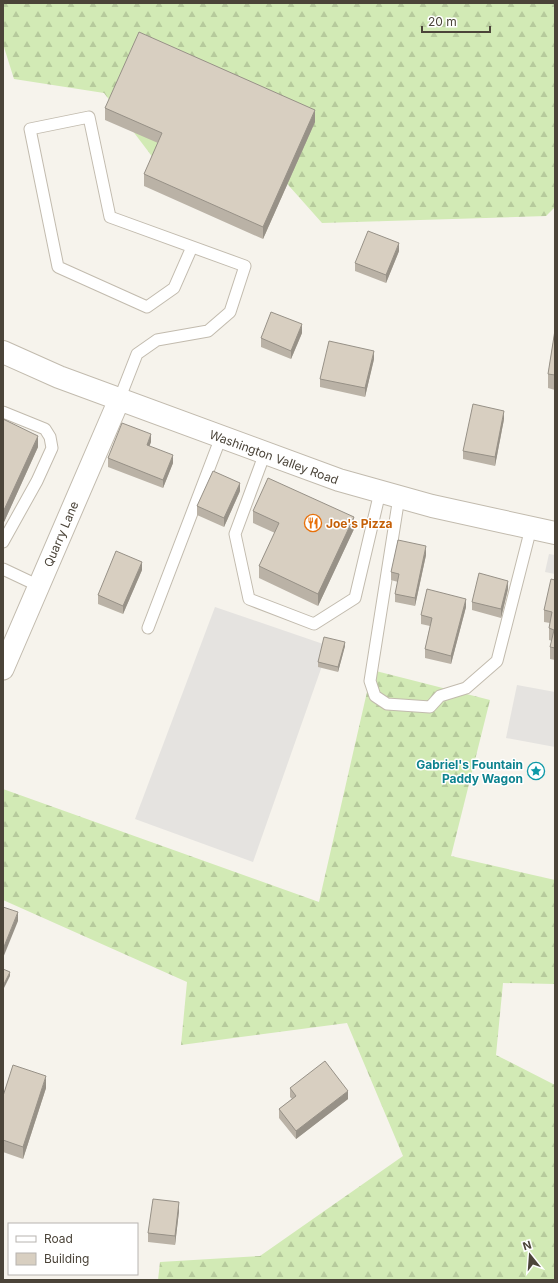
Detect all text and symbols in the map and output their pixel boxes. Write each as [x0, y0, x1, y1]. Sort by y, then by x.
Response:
scale bar [422, 8, 490, 34]
text: 20 m [428, 14, 457, 29]
street label: Washington Valley Road [207, 427, 341, 487]
street label: Quarry Lane [40, 499, 82, 569]
restaurant icon: Joe's Pizza [303, 513, 323, 533]
place label: Joe's Pizza [326, 516, 393, 531]
place label: Gabriel's Fountain Paddy Wagon [416, 757, 523, 786]
place icon: Gabriel's Fountain Paddy Wagon [526, 761, 546, 781]
legend [8, 1223, 138, 1275]
text: Road [44, 1231, 73, 1246]
north arrow [510, 1235, 550, 1275]
text: N [521, 1238, 533, 1253]
text: Building [44, 1251, 89, 1266]

